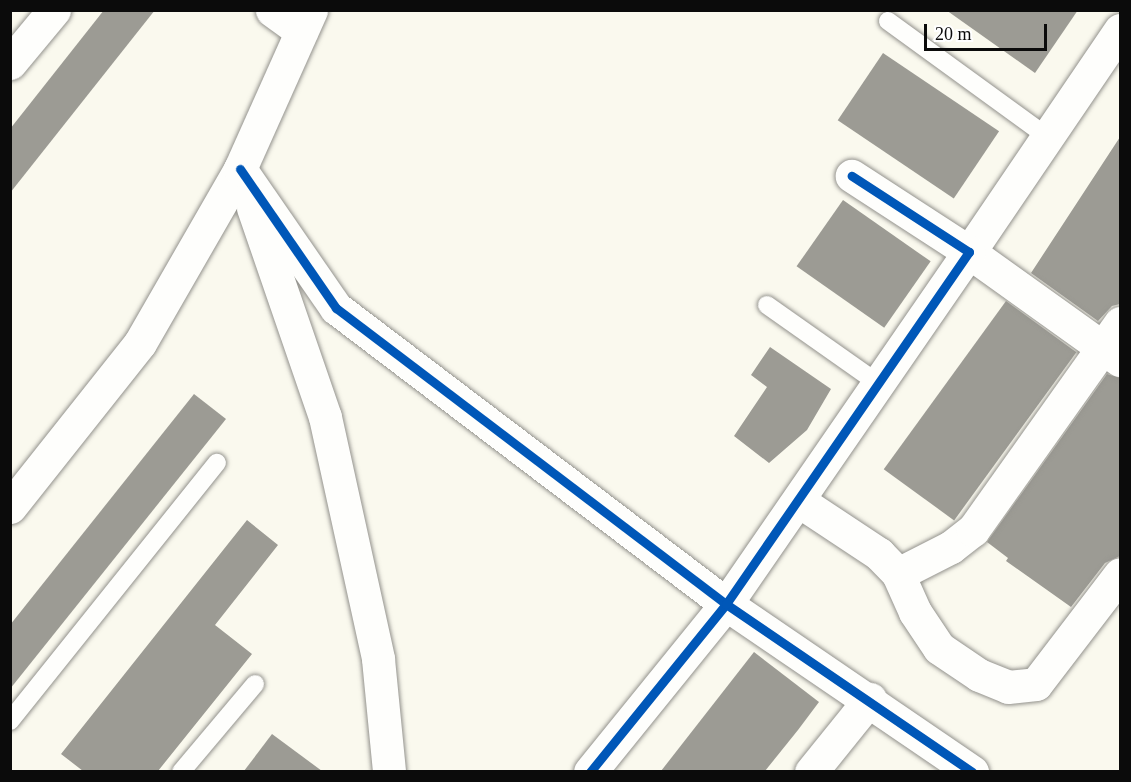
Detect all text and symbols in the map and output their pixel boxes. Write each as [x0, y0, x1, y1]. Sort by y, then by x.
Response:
scale bar [927, 12, 1050, 50]
text: 20 m [935, 24, 972, 44]

